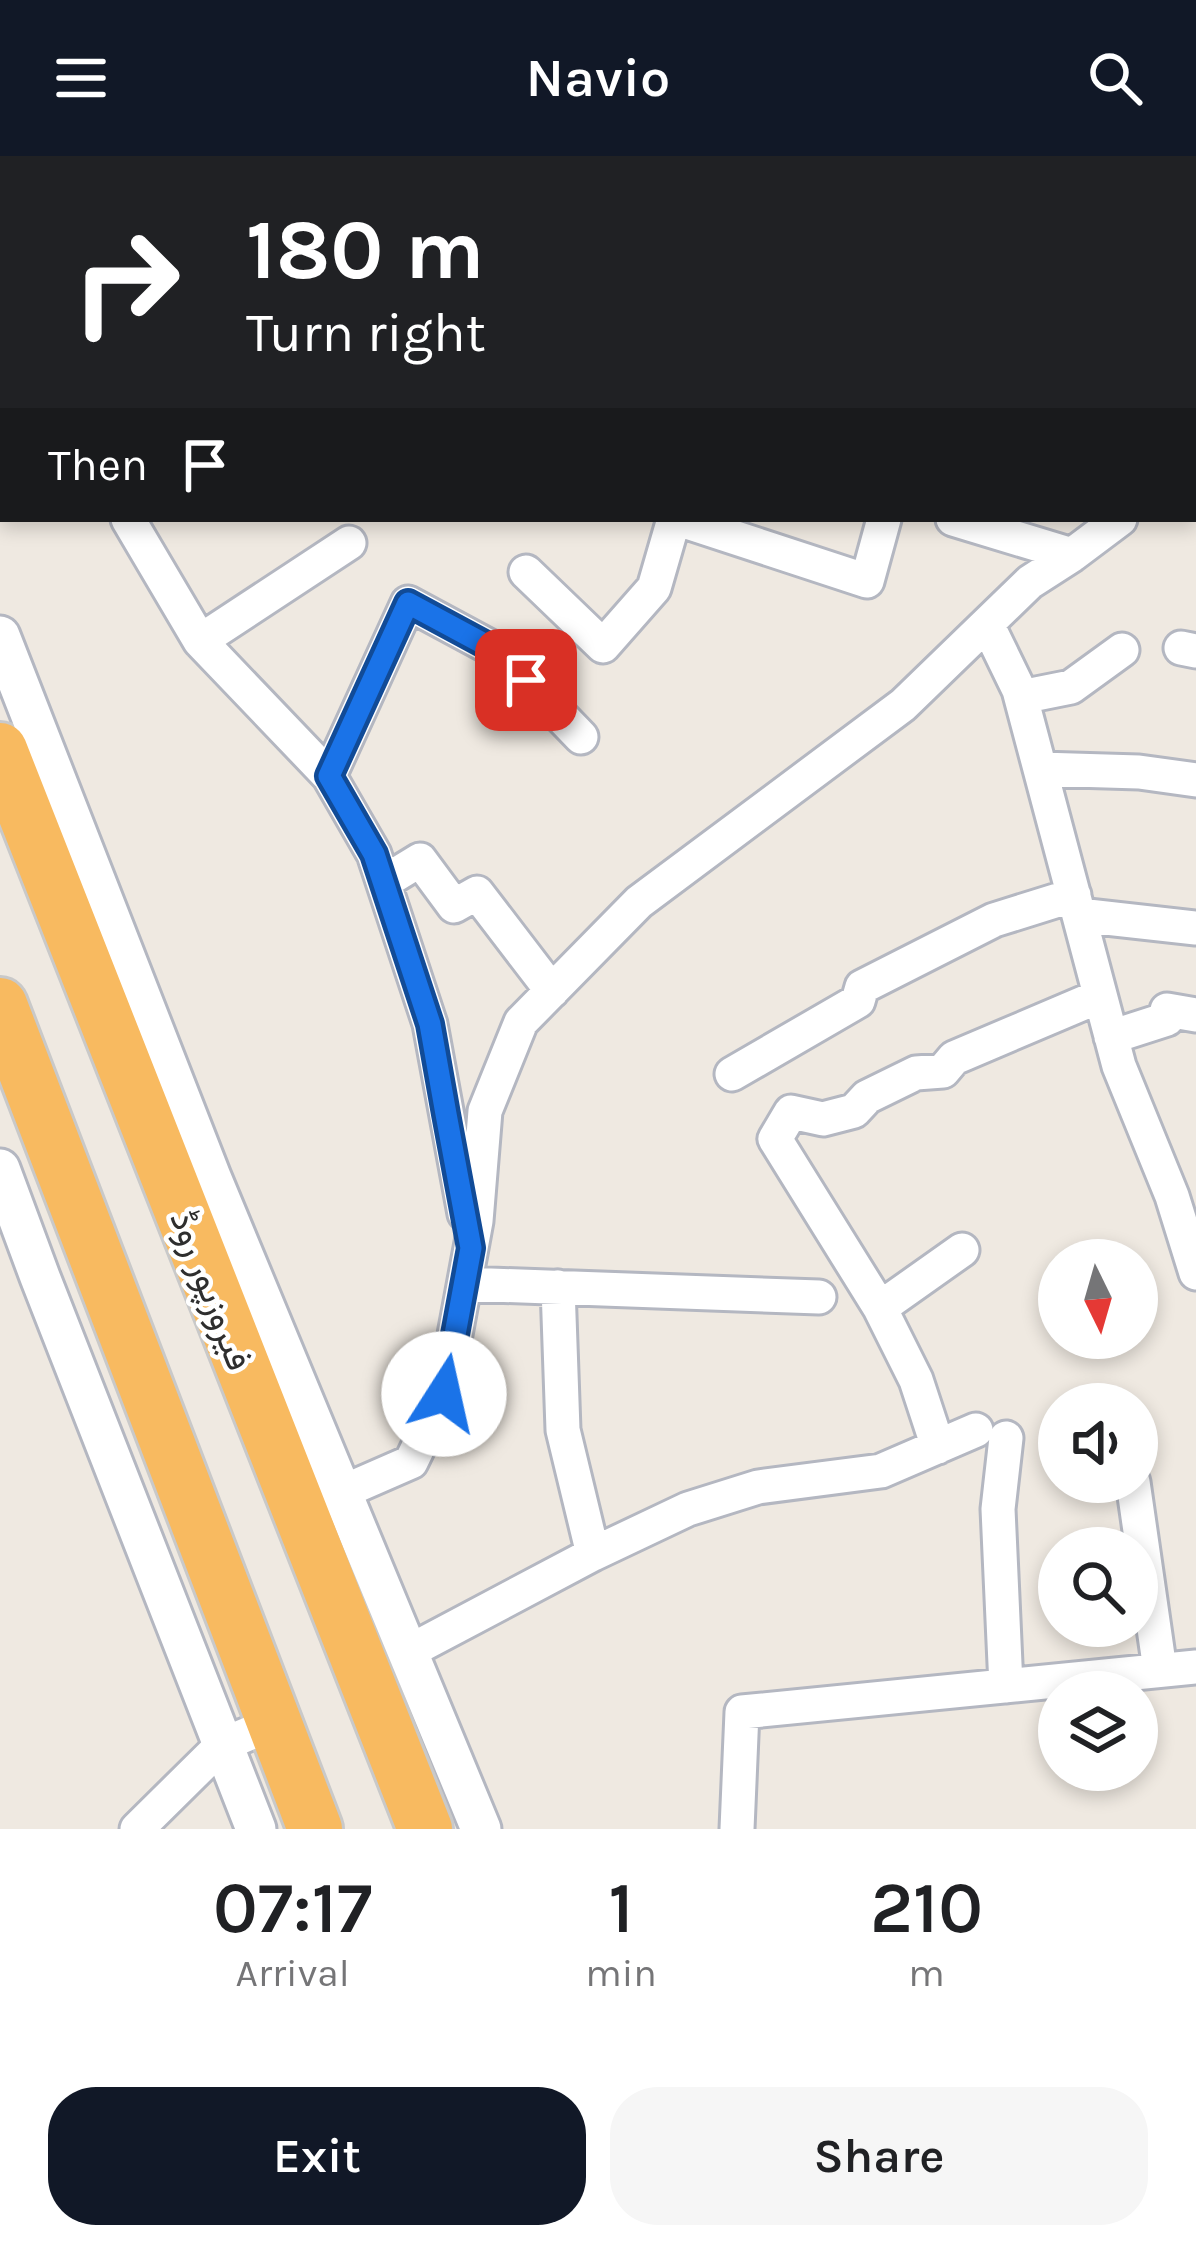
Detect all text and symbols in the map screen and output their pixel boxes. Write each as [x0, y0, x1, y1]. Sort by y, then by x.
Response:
icon: menu [48, 45, 114, 111]
icon: search [1082, 45, 1148, 111]
text: Navio [526, 46, 670, 110]
text: 180 m [246, 201, 484, 299]
icon: right [48, 204, 204, 360]
text: Turn right [246, 301, 486, 365]
icon: arrive [172, 432, 238, 498]
text: Then [48, 439, 148, 491]
pin [475, 629, 577, 731]
icon: arrive [493, 647, 559, 713]
street label: فیروزپور روڈ [159, 1205, 261, 1377]
north arrow [1038, 1239, 1158, 1359]
map controls [1038, 1239, 1158, 1791]
position arrow [381, 1331, 507, 1457]
button: sound [1038, 1383, 1158, 1503]
button: search [1038, 1527, 1158, 1647]
button: layers [1038, 1671, 1158, 1791]
text: 07:17 [213, 1866, 372, 1950]
text: 1 [608, 1866, 634, 1950]
text: 210 [870, 1866, 983, 1950]
text: Arrival [236, 1950, 350, 1996]
text: min [585, 1950, 657, 1996]
text: m [908, 1950, 945, 1996]
button: Exit [48, 2087, 586, 2225]
button: Share [610, 2087, 1148, 2225]

